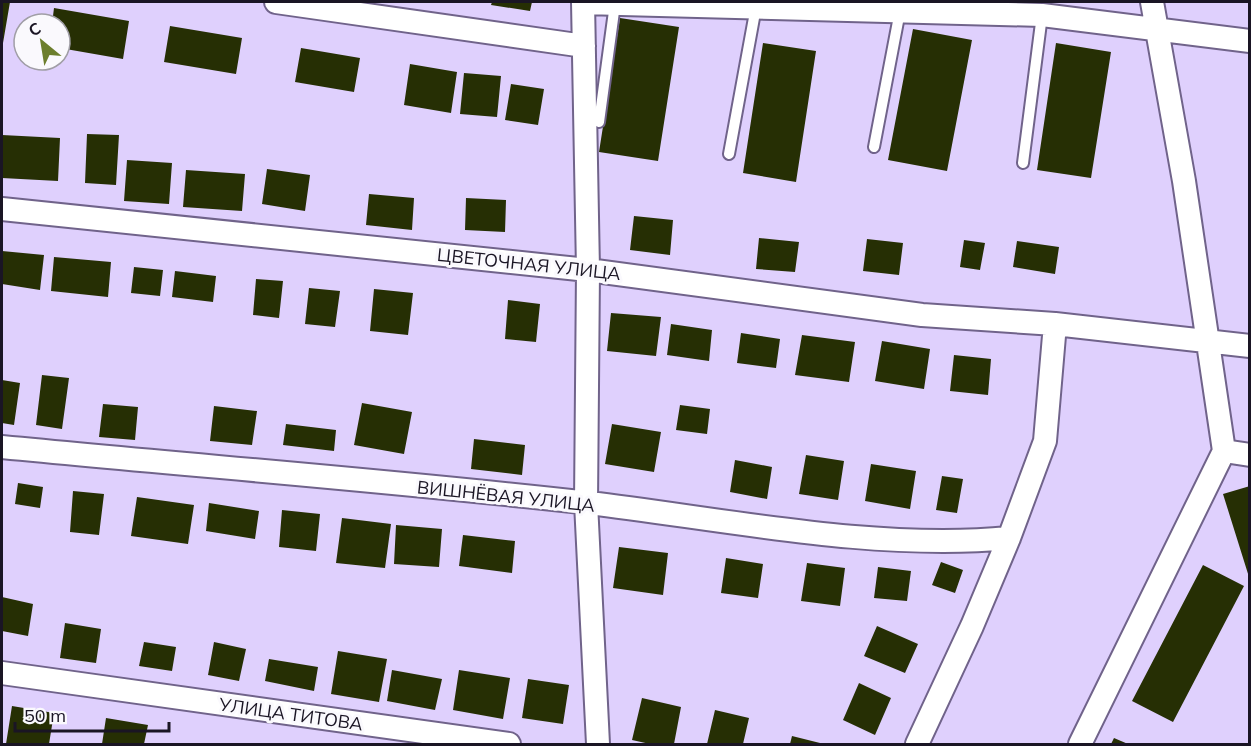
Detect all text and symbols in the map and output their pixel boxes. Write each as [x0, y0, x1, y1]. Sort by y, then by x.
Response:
north arrow [12, 12, 72, 72]
text: С [25, 18, 44, 40]
street label: ЦВЕТОЧНАЯ УЛИЦА [436, 243, 622, 285]
street label: ВИШНЁВАЯ УЛИЦА [416, 475, 596, 517]
street label: УЛИЦА ТИТОВА [217, 692, 364, 735]
scale bar [15, 695, 170, 733]
text: 50 m [24, 704, 66, 727]

